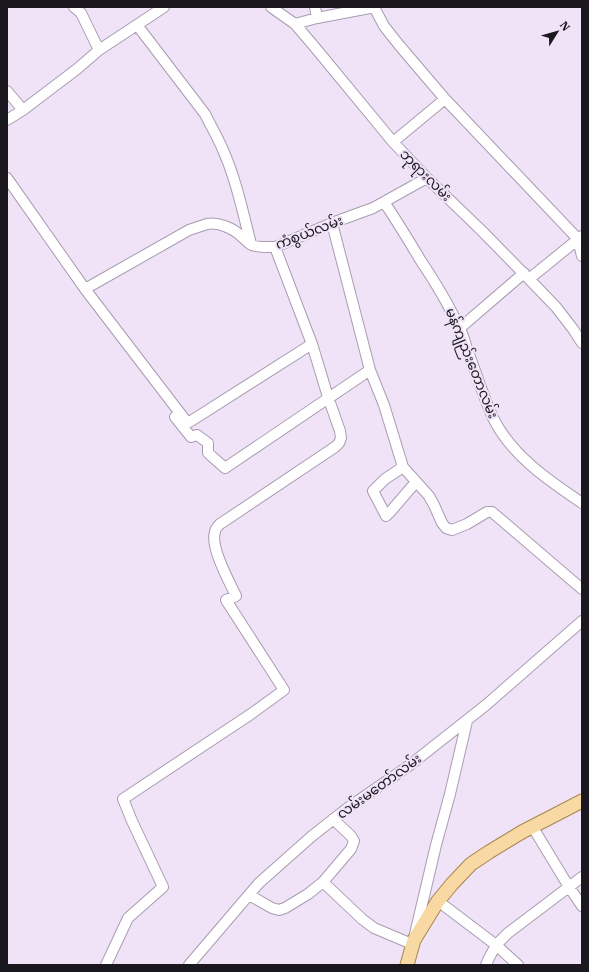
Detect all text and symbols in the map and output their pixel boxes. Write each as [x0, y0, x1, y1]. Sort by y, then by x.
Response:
north arrow [537, 12, 577, 52]
text: N [557, 18, 573, 34]
street label: ဘုရားလမ်း [394, 144, 457, 207]
street label: ကံစွယ်လမ်း [272, 210, 346, 255]
street label: မန်ကျည်းတောလမ်း [439, 305, 503, 422]
street label: လမ်းမတော်လမ်း [333, 748, 425, 823]

